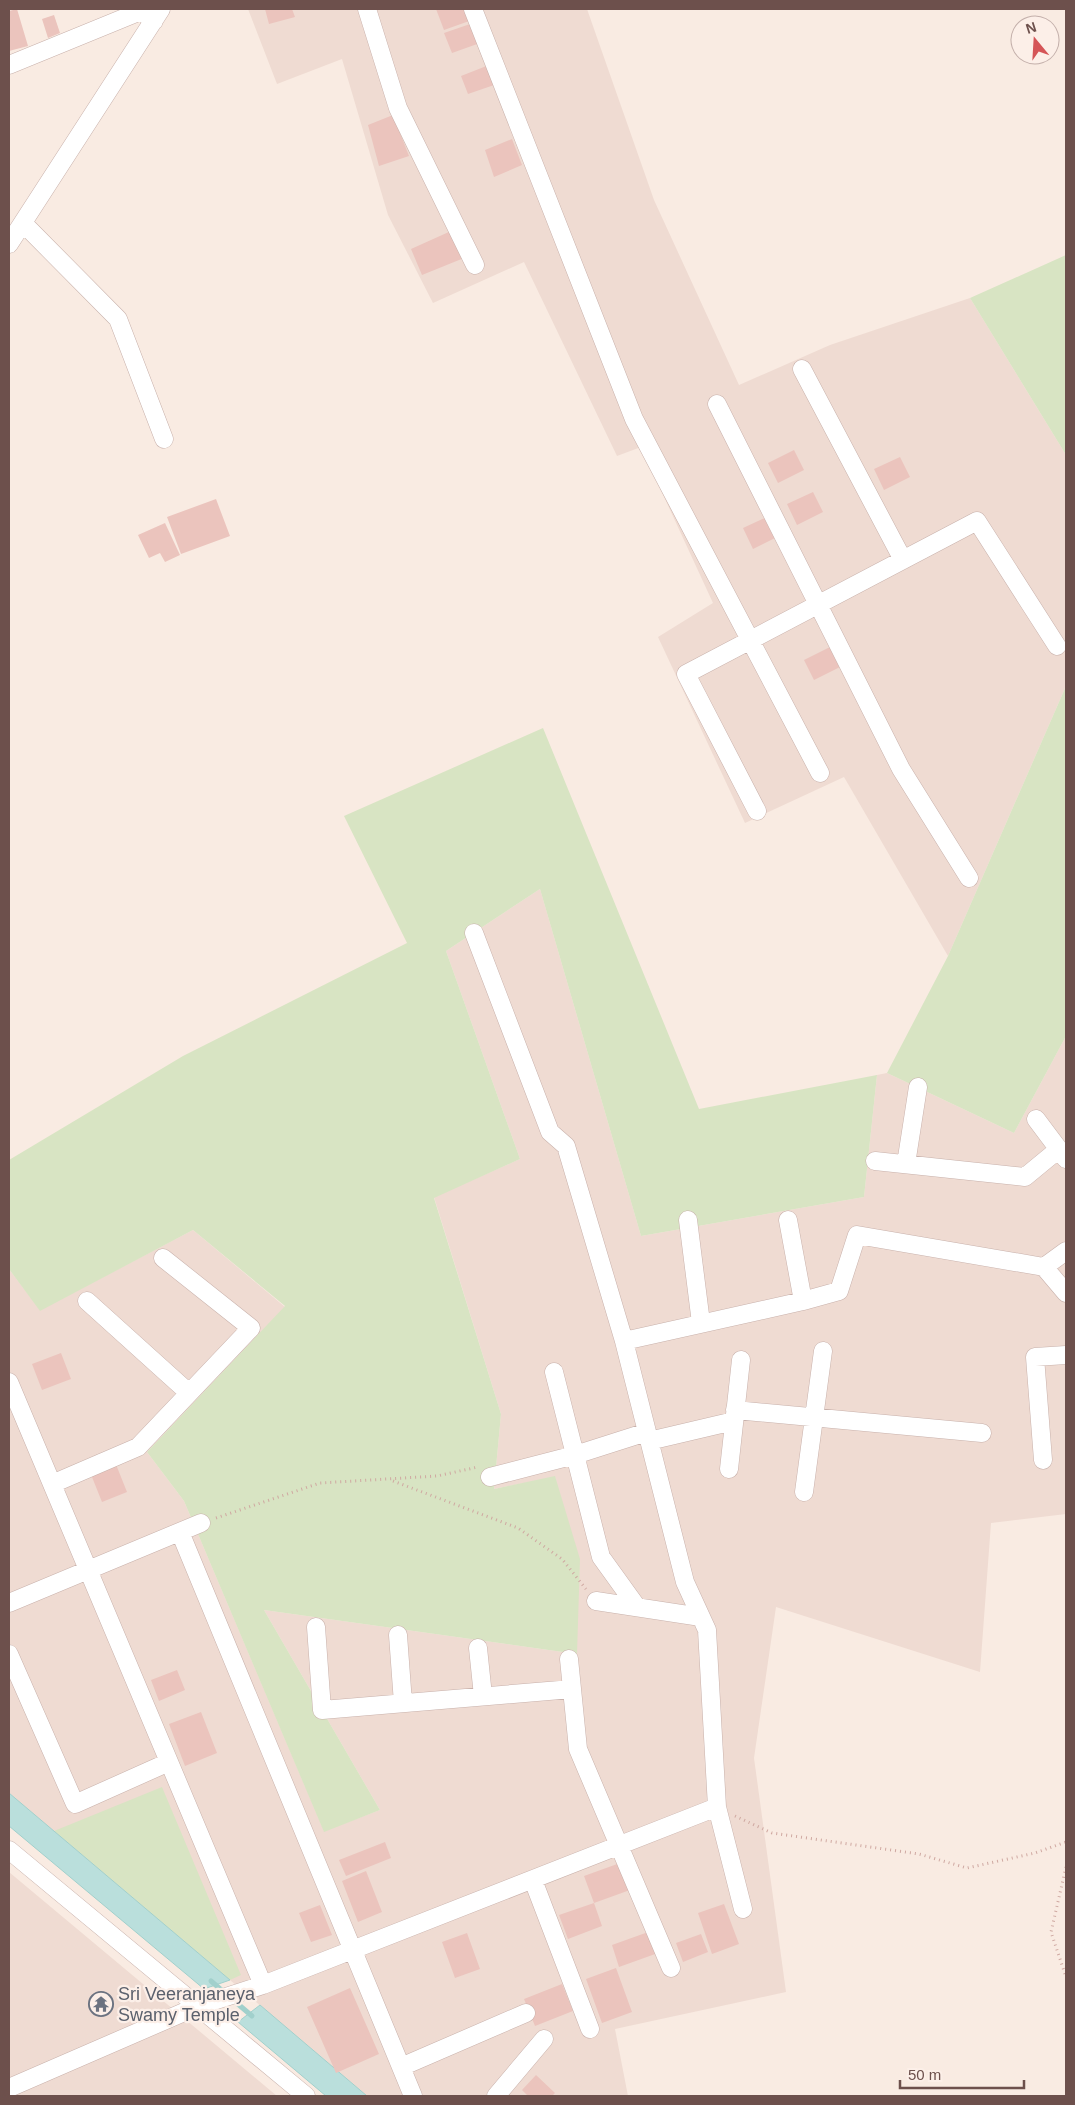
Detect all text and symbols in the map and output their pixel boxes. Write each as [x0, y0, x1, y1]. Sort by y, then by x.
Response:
north arrow [1010, 15, 1060, 65]
text: N [1024, 18, 1038, 37]
place label: Sri Veeranjaneya Swamy Temple [118, 1984, 256, 2025]
temple icon: Sri Veeranjaneya Swamy Temple [88, 1991, 114, 2017]
scale bar [900, 2058, 1024, 2090]
text: 50 m [908, 2066, 941, 2083]

